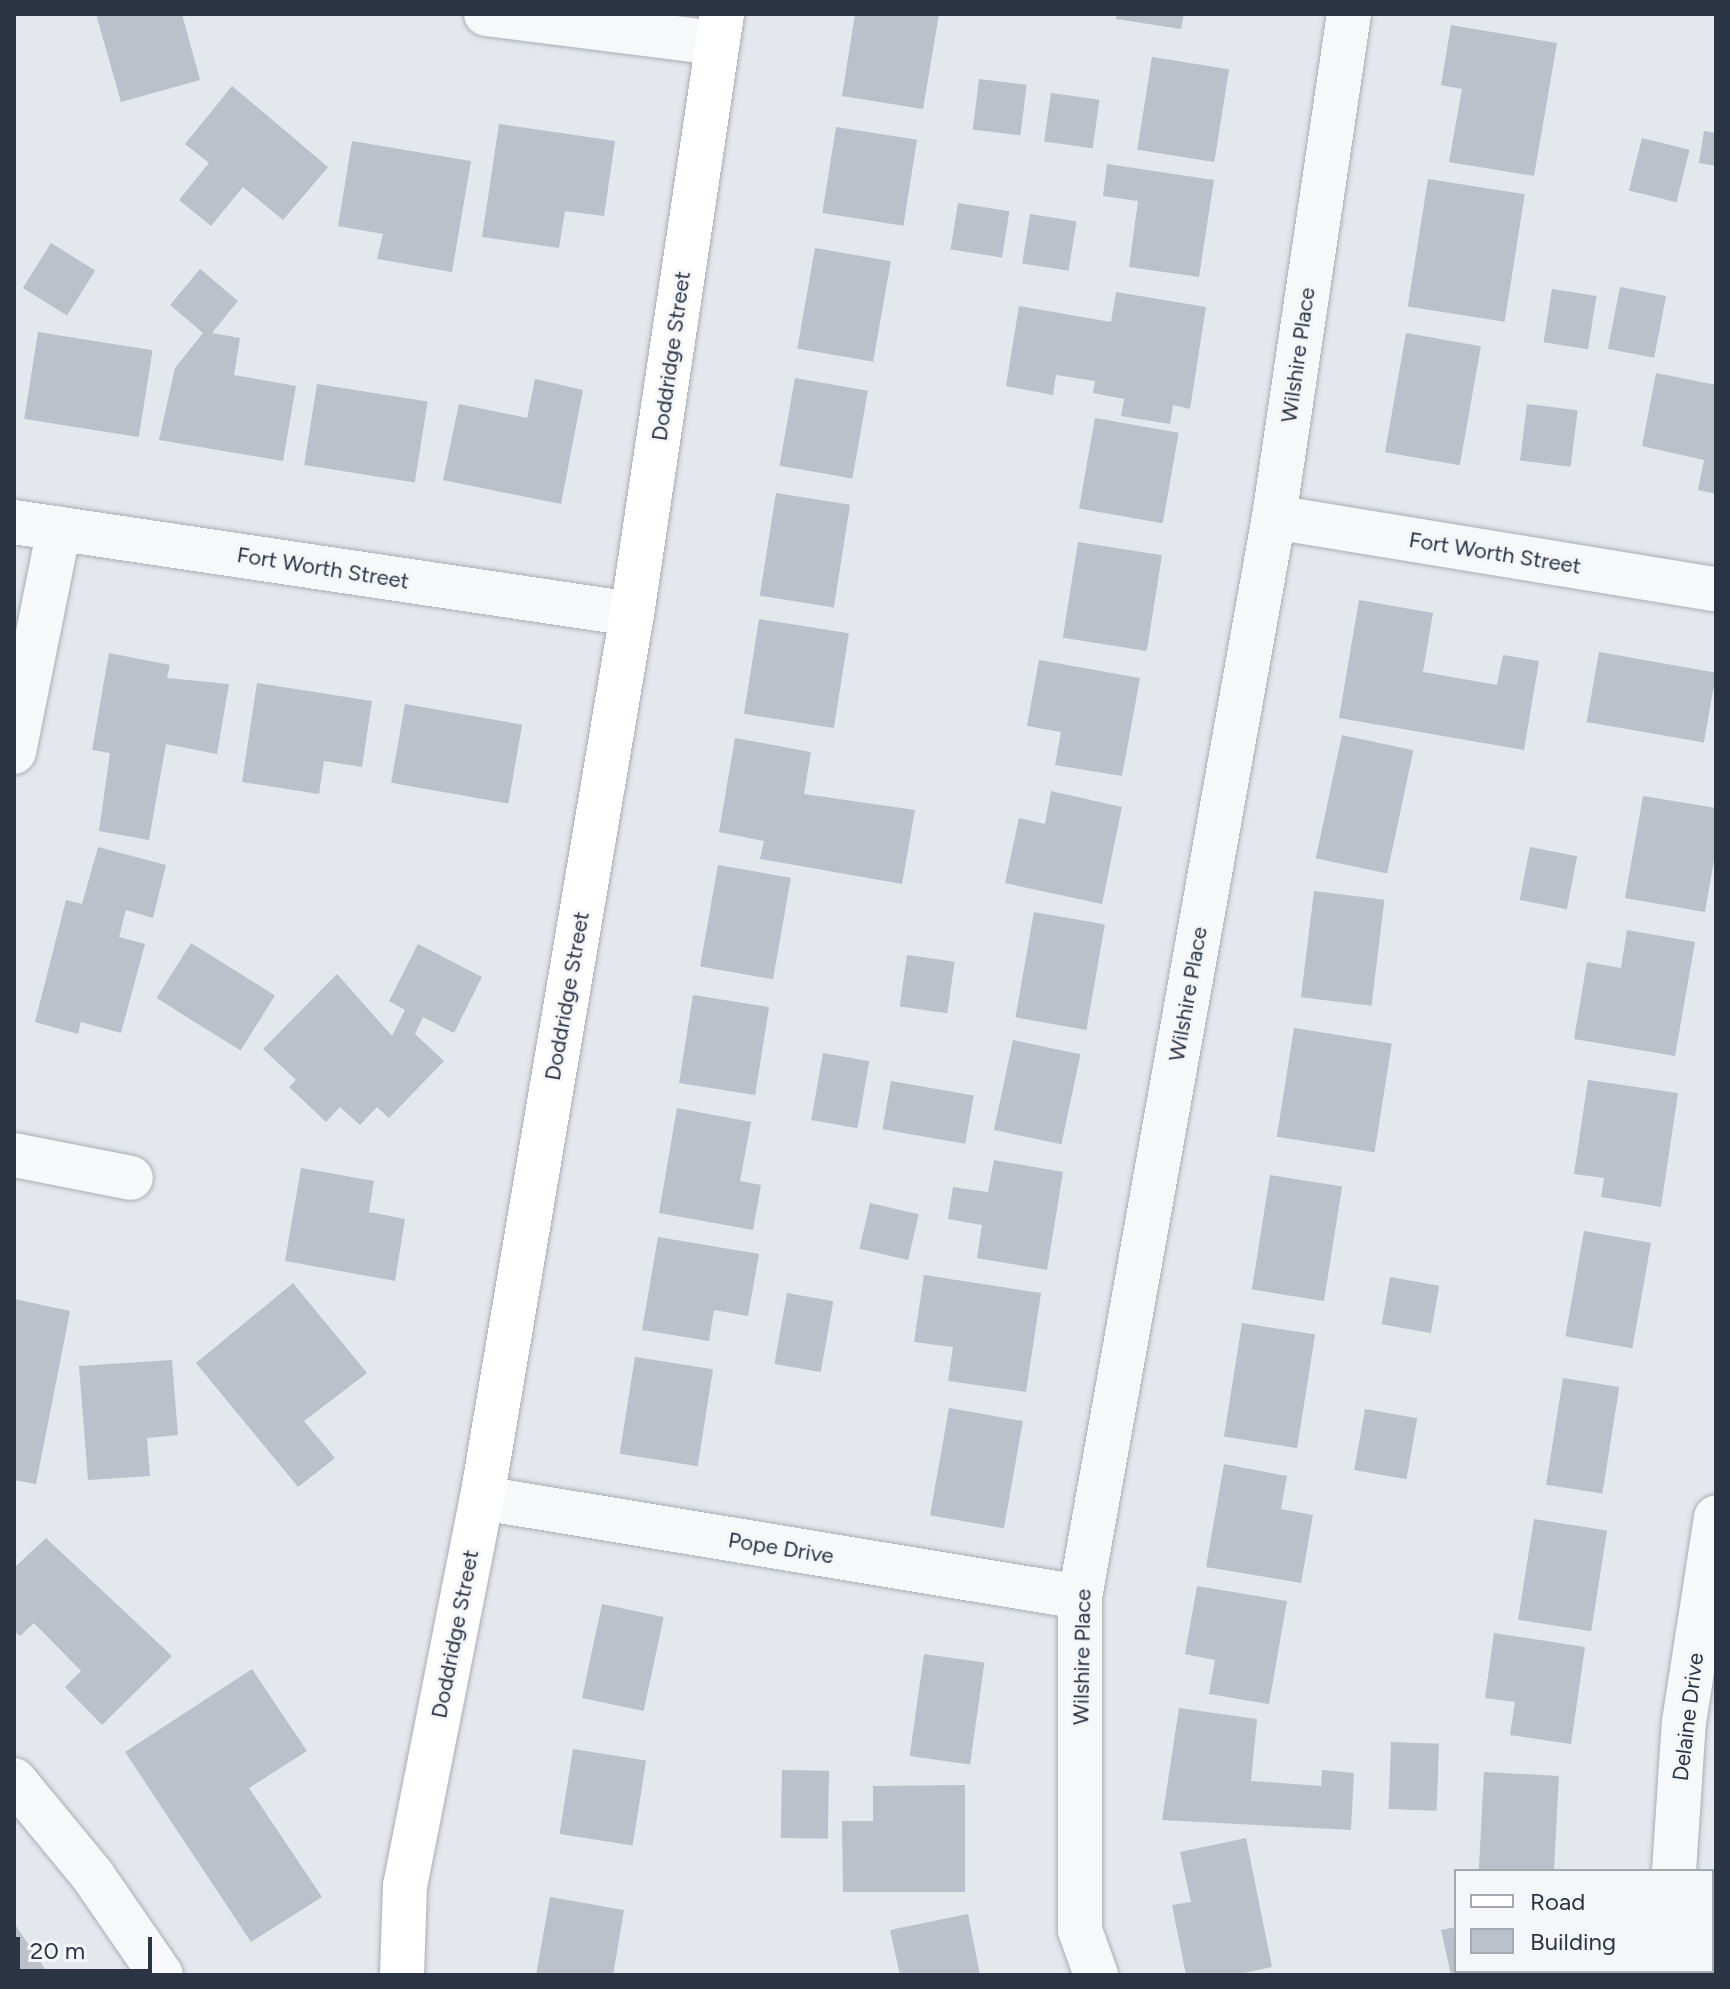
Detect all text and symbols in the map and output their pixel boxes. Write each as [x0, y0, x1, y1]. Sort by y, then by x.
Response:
street label: Doddridge Street [646, 269, 696, 443]
street label: Wilshire Place [1275, 286, 1321, 424]
street label: Fort Worth Street [1407, 526, 1583, 580]
street label: Fort Worth Street [235, 541, 411, 595]
street label: Doddridge Street [539, 909, 595, 1083]
street label: Wilshire Place [1163, 925, 1213, 1063]
street label: Pope Drive [726, 1527, 836, 1569]
street label: Doddridge Street [426, 1548, 484, 1720]
street label: Wilshire Place [1068, 1589, 1096, 1725]
street label: Delaine Drive [1667, 1651, 1709, 1783]
legend [1454, 1869, 1714, 1973]
text: Road [1530, 1887, 1585, 1916]
scale bar [20, 1921, 156, 1971]
text: Building [1530, 1927, 1616, 1956]
text: 20 m [30, 1936, 85, 1965]

